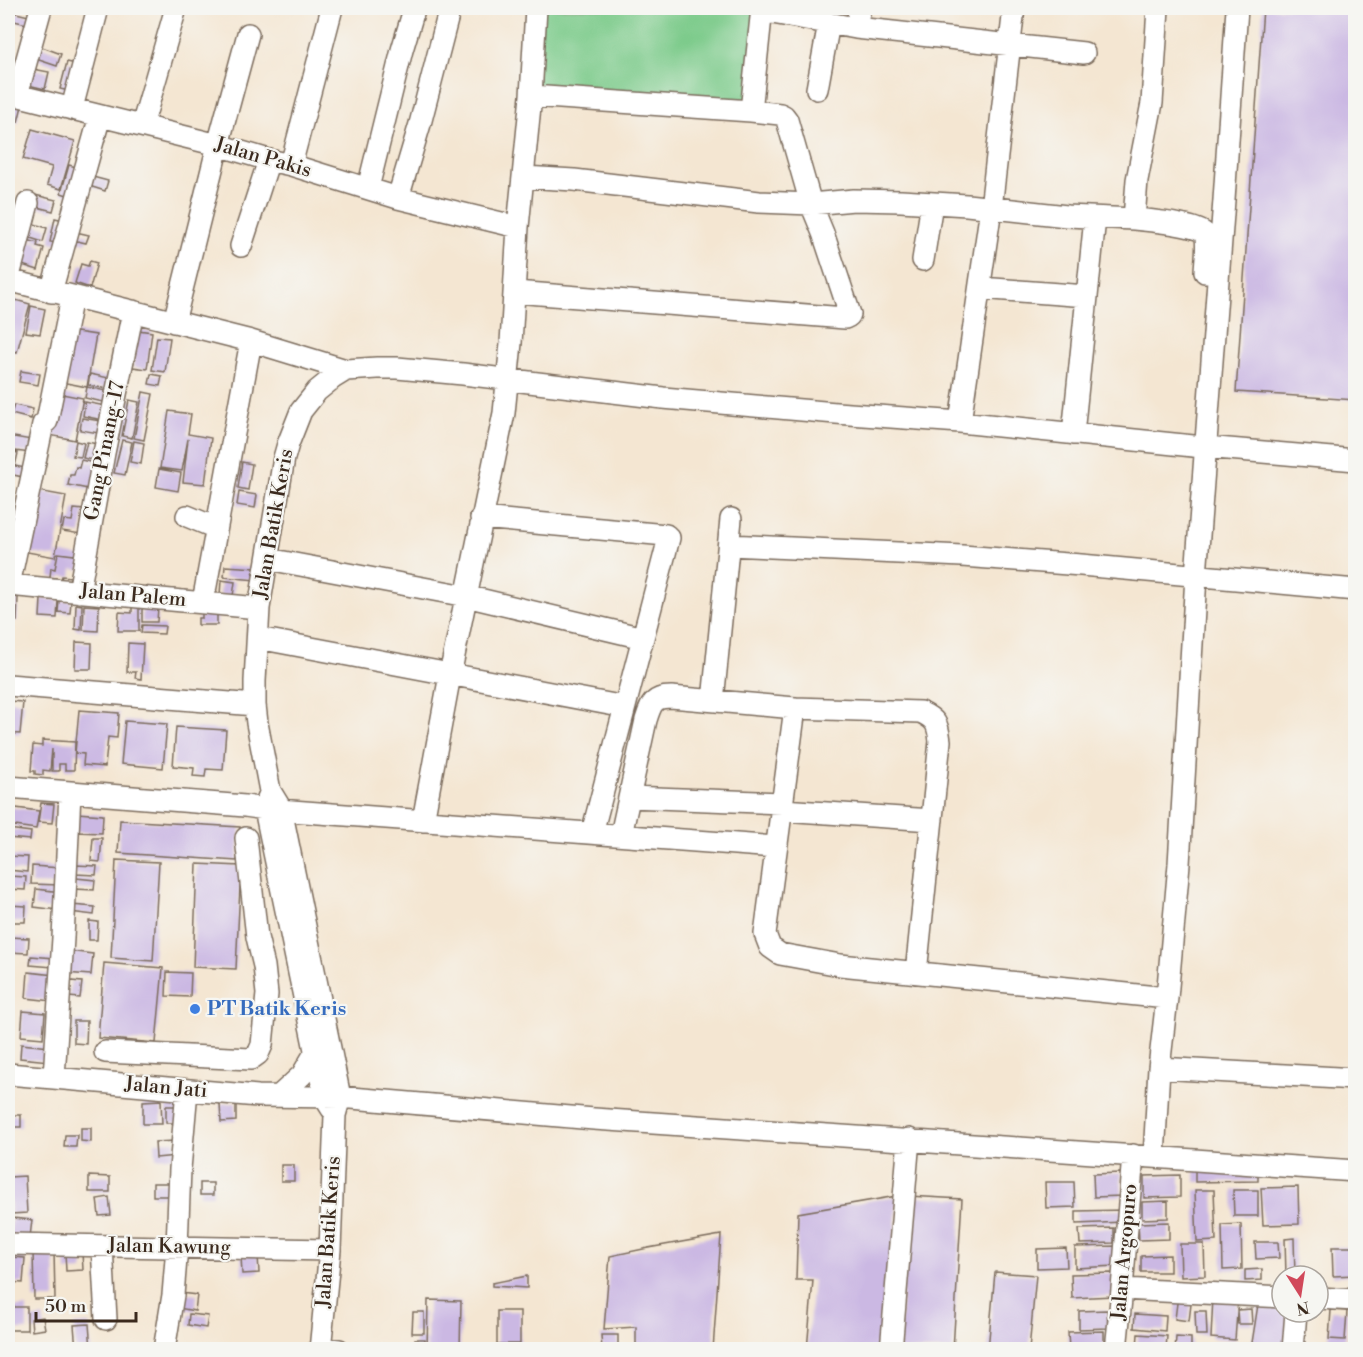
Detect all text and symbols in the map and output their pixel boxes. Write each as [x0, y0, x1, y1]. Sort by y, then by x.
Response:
street label: Jalan Pakis [211, 132, 314, 184]
street label: Gang Pinang-17 [79, 379, 131, 523]
street label: Jalan Batik Keris [248, 447, 300, 602]
street label: Jalan Palem [78, 579, 188, 613]
place label: PT Batik Keris [207, 997, 346, 1022]
marker: PT Batik Keris [188, 1002, 202, 1016]
street label: Jalan Jati [123, 1072, 209, 1104]
street label: Jalan Batik Keris [311, 1155, 347, 1310]
street label: Jalan Argopuro [1106, 1183, 1143, 1322]
street label: Jalan Kawung [106, 1233, 232, 1261]
north arrow [1270, 1264, 1330, 1324]
scale bar [36, 1285, 136, 1323]
text: 50 m [45, 1295, 87, 1318]
text: N [1294, 1297, 1311, 1319]

